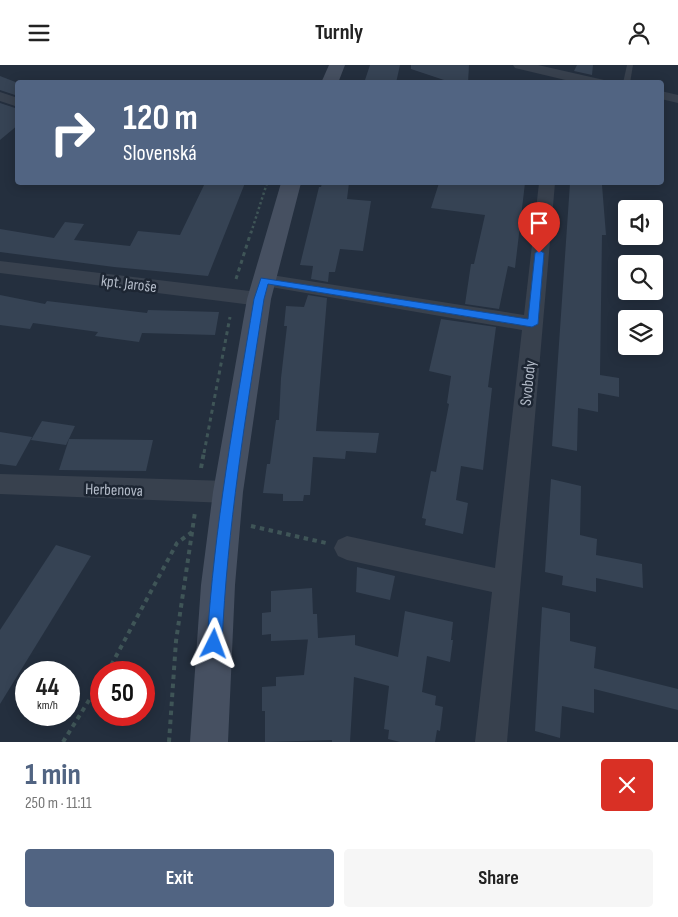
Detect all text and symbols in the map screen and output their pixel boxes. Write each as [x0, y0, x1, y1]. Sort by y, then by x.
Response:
icon: menu [25, 19, 53, 47]
text: Turnly [315, 19, 363, 46]
icon: person [625, 19, 653, 47]
text: 120 m [123, 97, 198, 140]
icon: right [40, 100, 105, 165]
text: Slovenská [123, 140, 197, 167]
map controls [618, 200, 663, 355]
button: sound [618, 200, 663, 245]
pin [518, 202, 560, 253]
icon: arrive [525, 209, 553, 237]
button: search [618, 255, 663, 300]
street label: kpt. Jaroše [100, 272, 158, 297]
button: layers [618, 310, 663, 355]
street label: Svobody [517, 359, 540, 407]
street label: Herbenova [85, 480, 143, 501]
position arrow [187, 617, 239, 669]
speed limit sign: 50 [90, 661, 155, 726]
text: 44 [36, 672, 59, 703]
text: km/h [37, 698, 58, 713]
text: 1 min [25, 757, 81, 793]
button: close [601, 759, 653, 811]
text: 250 m · 11:11 [25, 794, 92, 813]
button: Exit [25, 849, 334, 907]
button: Share [344, 849, 653, 907]

